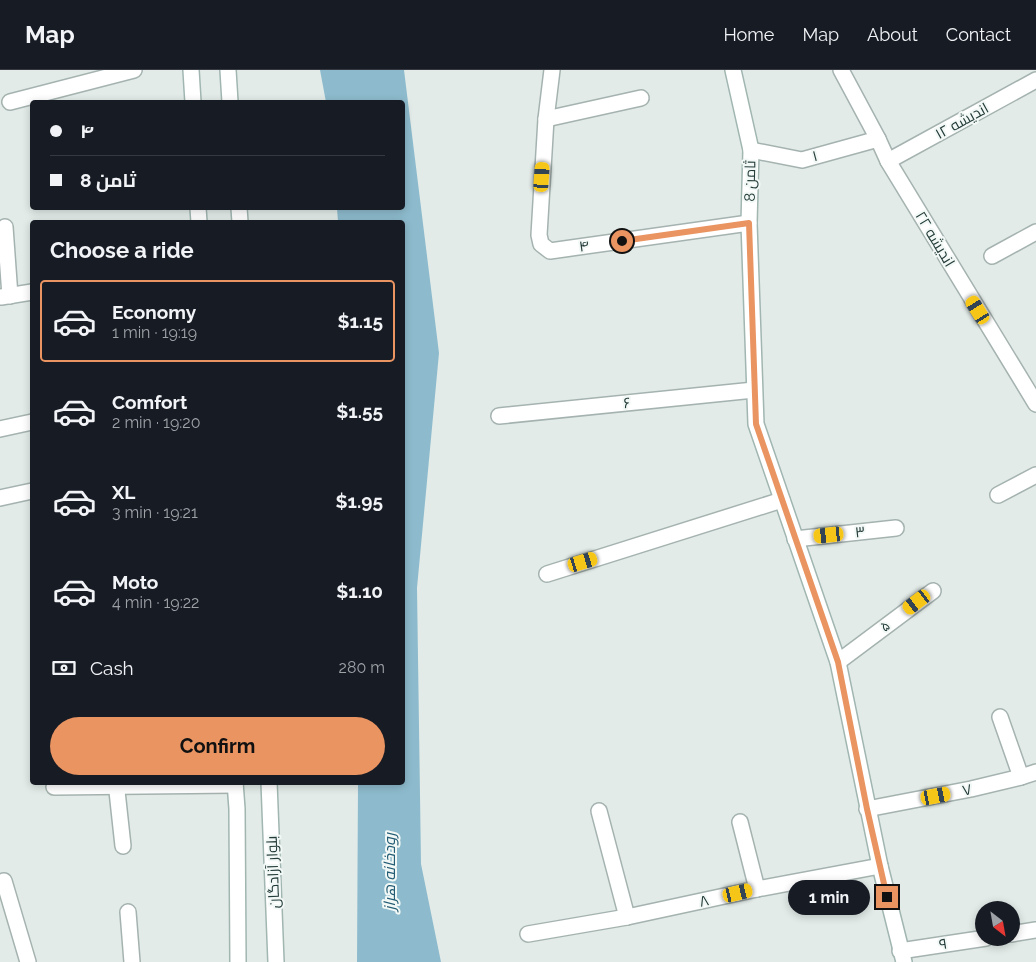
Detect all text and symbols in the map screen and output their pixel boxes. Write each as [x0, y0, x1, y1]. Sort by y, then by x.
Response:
text: Map [25, 20, 75, 49]
text: Home [723, 24, 774, 45]
text: Map [802, 24, 839, 45]
text: About [867, 24, 918, 45]
text: Contact [946, 24, 1011, 45]
street label: اندیشه ۱۲ [932, 99, 992, 143]
text: ۴ [80, 120, 94, 142]
street label: ۱ [810, 147, 820, 165]
street label: ثامن 8 [741, 160, 760, 202]
car [533, 162, 550, 192]
text: ثامن 8 [80, 169, 136, 191]
street label: اندیشه ۲۲ [912, 208, 958, 270]
route start [611, 230, 633, 252]
street label: ۴ [578, 236, 590, 256]
text: Choose a ride [50, 237, 194, 263]
car [963, 293, 992, 327]
icon: car [52, 299, 97, 344]
text: Economy [112, 301, 196, 323]
text: $1.15 [337, 310, 383, 332]
text: 1 min · 19:19 [112, 323, 197, 342]
icon: car [52, 389, 97, 434]
text: Comfort [112, 391, 187, 413]
street label: ۶ [622, 394, 632, 412]
text: $1.55 [336, 400, 383, 422]
text: 2 min · 19:20 [112, 413, 200, 432]
icon: car [52, 479, 97, 524]
text: XL [112, 481, 135, 503]
text: $1.95 [336, 490, 383, 512]
text: 3 min · 19:21 [112, 503, 198, 522]
street label: ۳ [854, 523, 866, 541]
car [813, 526, 844, 544]
car [566, 550, 599, 574]
icon: car [52, 569, 97, 614]
text: Moto [112, 571, 158, 593]
text: $1.10 [336, 580, 383, 602]
car [900, 587, 933, 617]
text: 4 min · 19:22 [112, 593, 199, 612]
street label: ۵ [876, 616, 894, 636]
icon: cash [50, 654, 78, 682]
text: Cash [90, 657, 134, 679]
text: 280 m [339, 658, 385, 677]
button: Confirm [50, 717, 385, 775]
street label: ۷ [961, 780, 973, 800]
car [919, 786, 952, 806]
water label: رودخانه هراز [380, 831, 399, 913]
street label: بلوار آزادگان [263, 835, 284, 909]
callout: 1 min [787, 880, 870, 914]
car [721, 882, 754, 904]
route end [876, 886, 898, 908]
text: 1 min [809, 888, 849, 907]
street label: ۸ [698, 891, 710, 911]
north arrow [975, 901, 1020, 946]
map controls [975, 901, 1020, 946]
street label: ۹ [938, 935, 948, 953]

